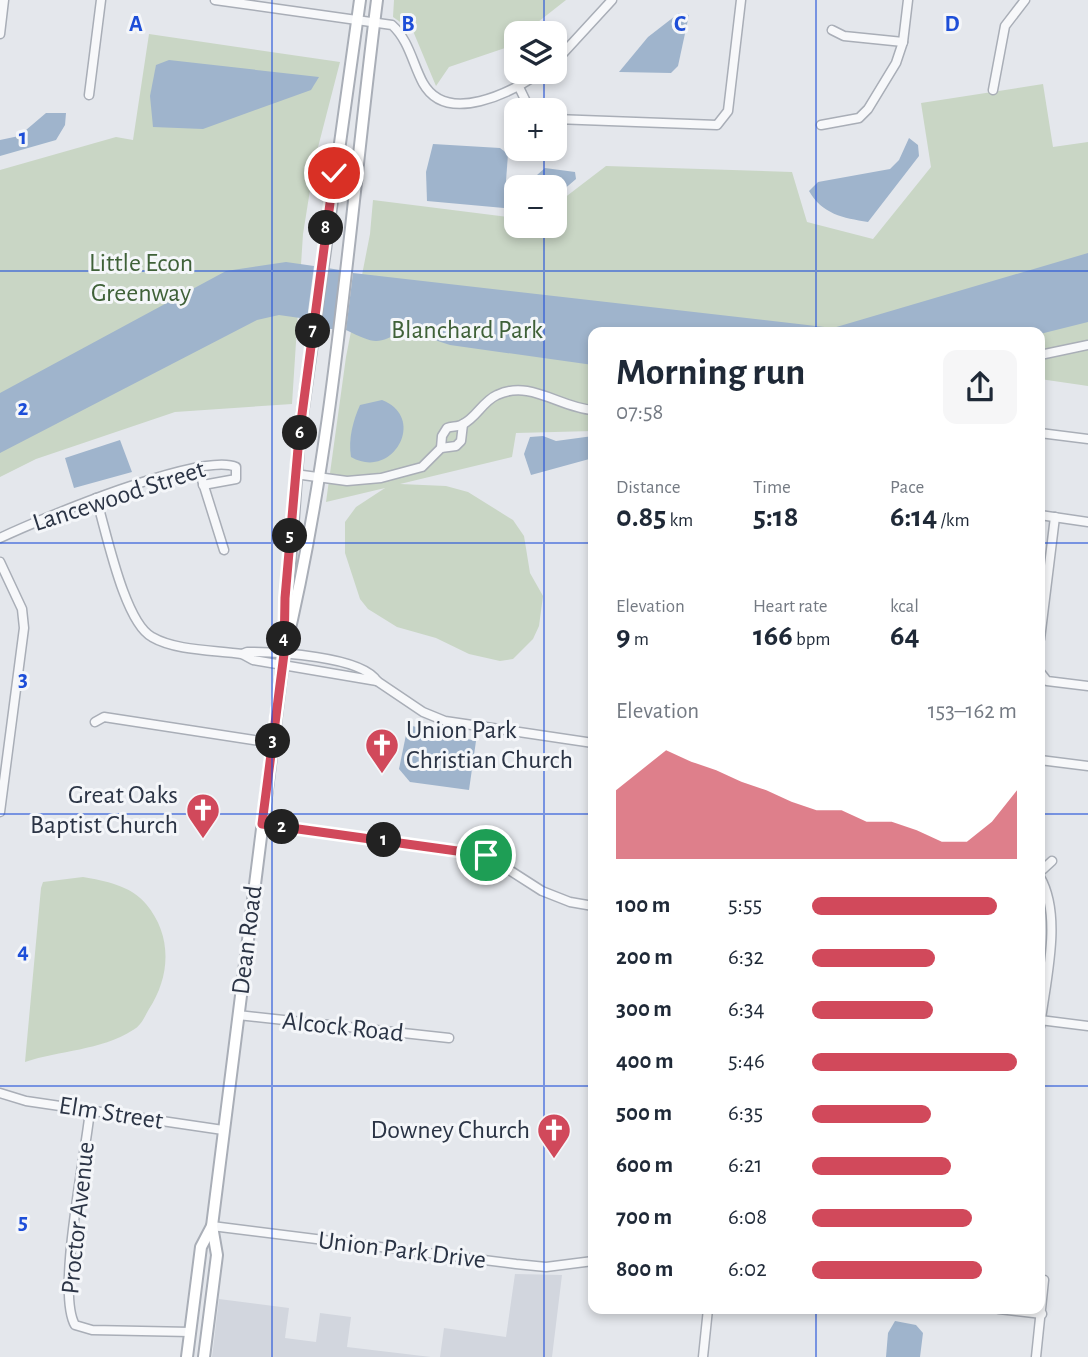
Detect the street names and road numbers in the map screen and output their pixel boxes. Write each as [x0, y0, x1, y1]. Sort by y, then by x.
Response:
street label: Lancewood Street [30, 456, 208, 536]
street label: Dean Road [227, 884, 267, 996]
street label: Alcock Road [281, 1008, 405, 1046]
street label: Elm Street [57, 1092, 165, 1134]
street label: Proctor Avenue [57, 1140, 99, 1296]
street label: Union Park Drive [317, 1227, 487, 1273]

